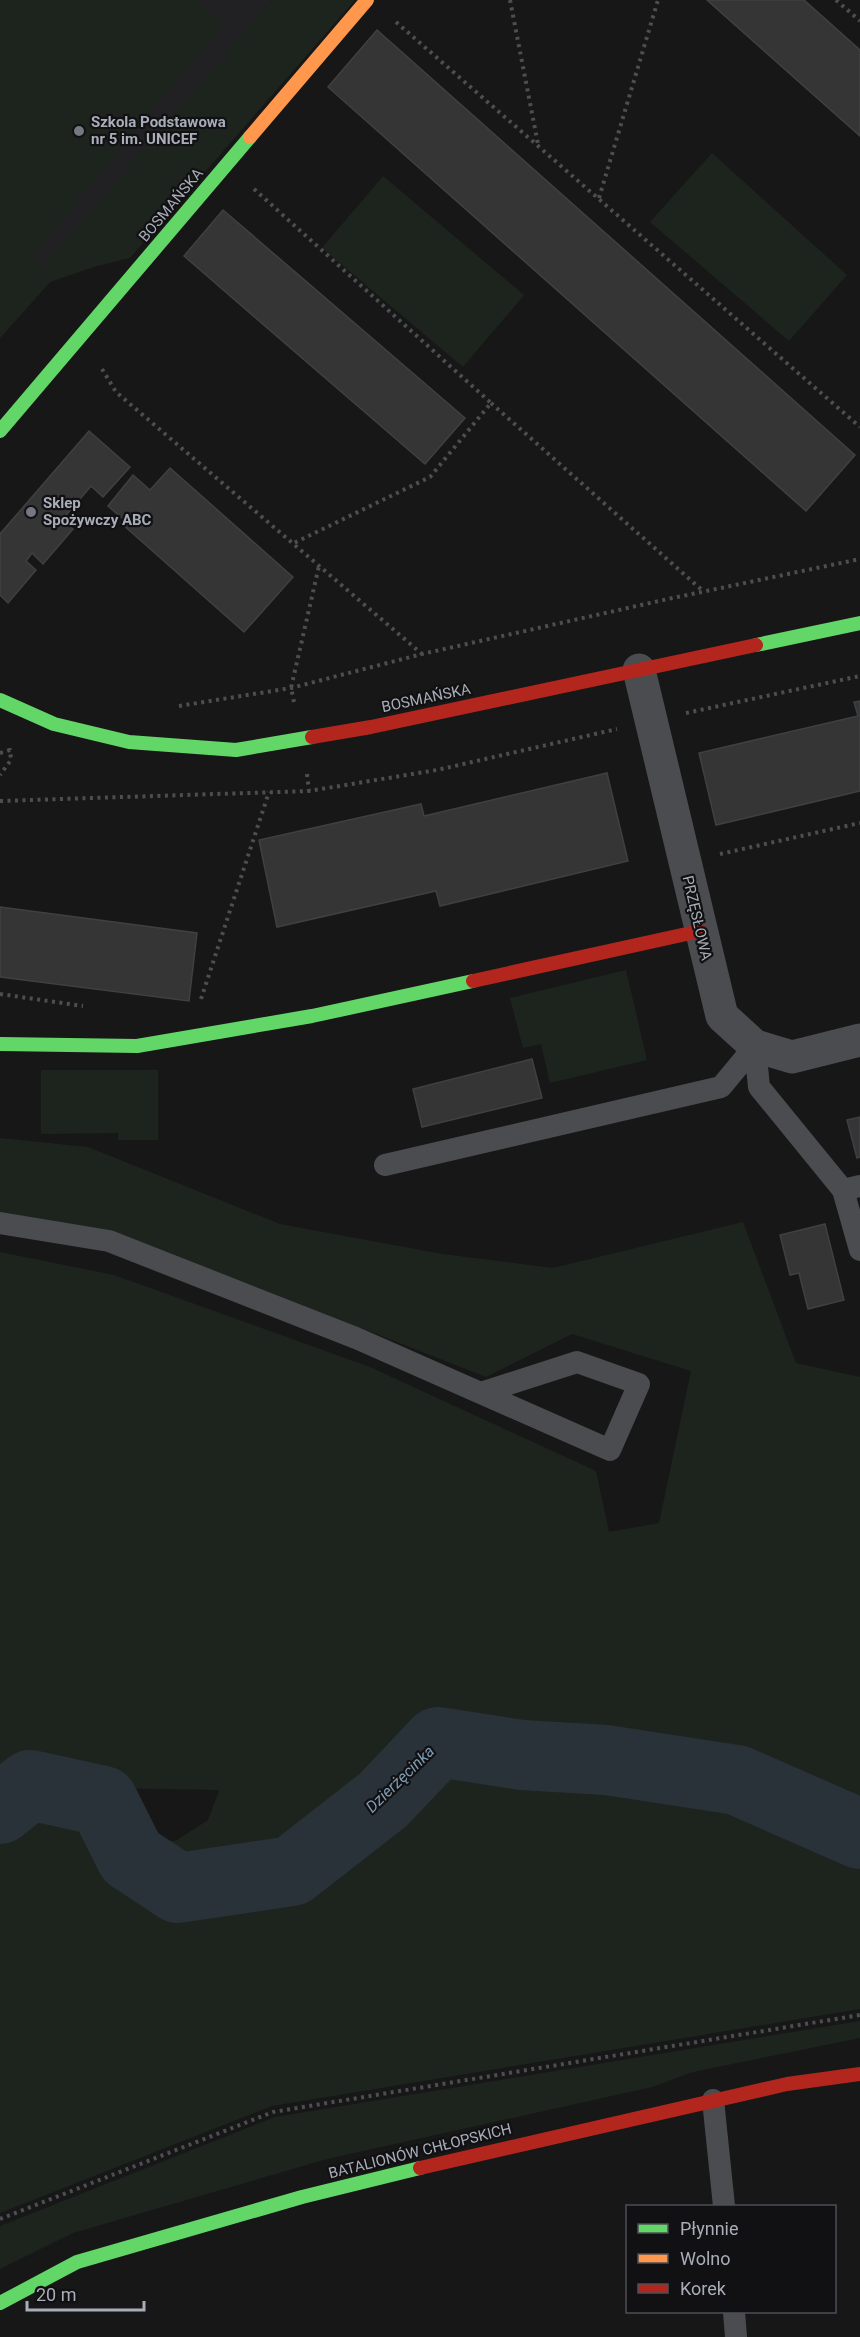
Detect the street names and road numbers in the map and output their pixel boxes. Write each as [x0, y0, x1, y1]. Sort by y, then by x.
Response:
street label: BOSMAŃSKA [135, 164, 207, 245]
street label: BOSMAŃSKA [380, 680, 472, 716]
street label: PRZĘSŁOWA [679, 874, 716, 962]
street label: BATALIONÓW CHŁOPSKICH [327, 2120, 513, 2182]

